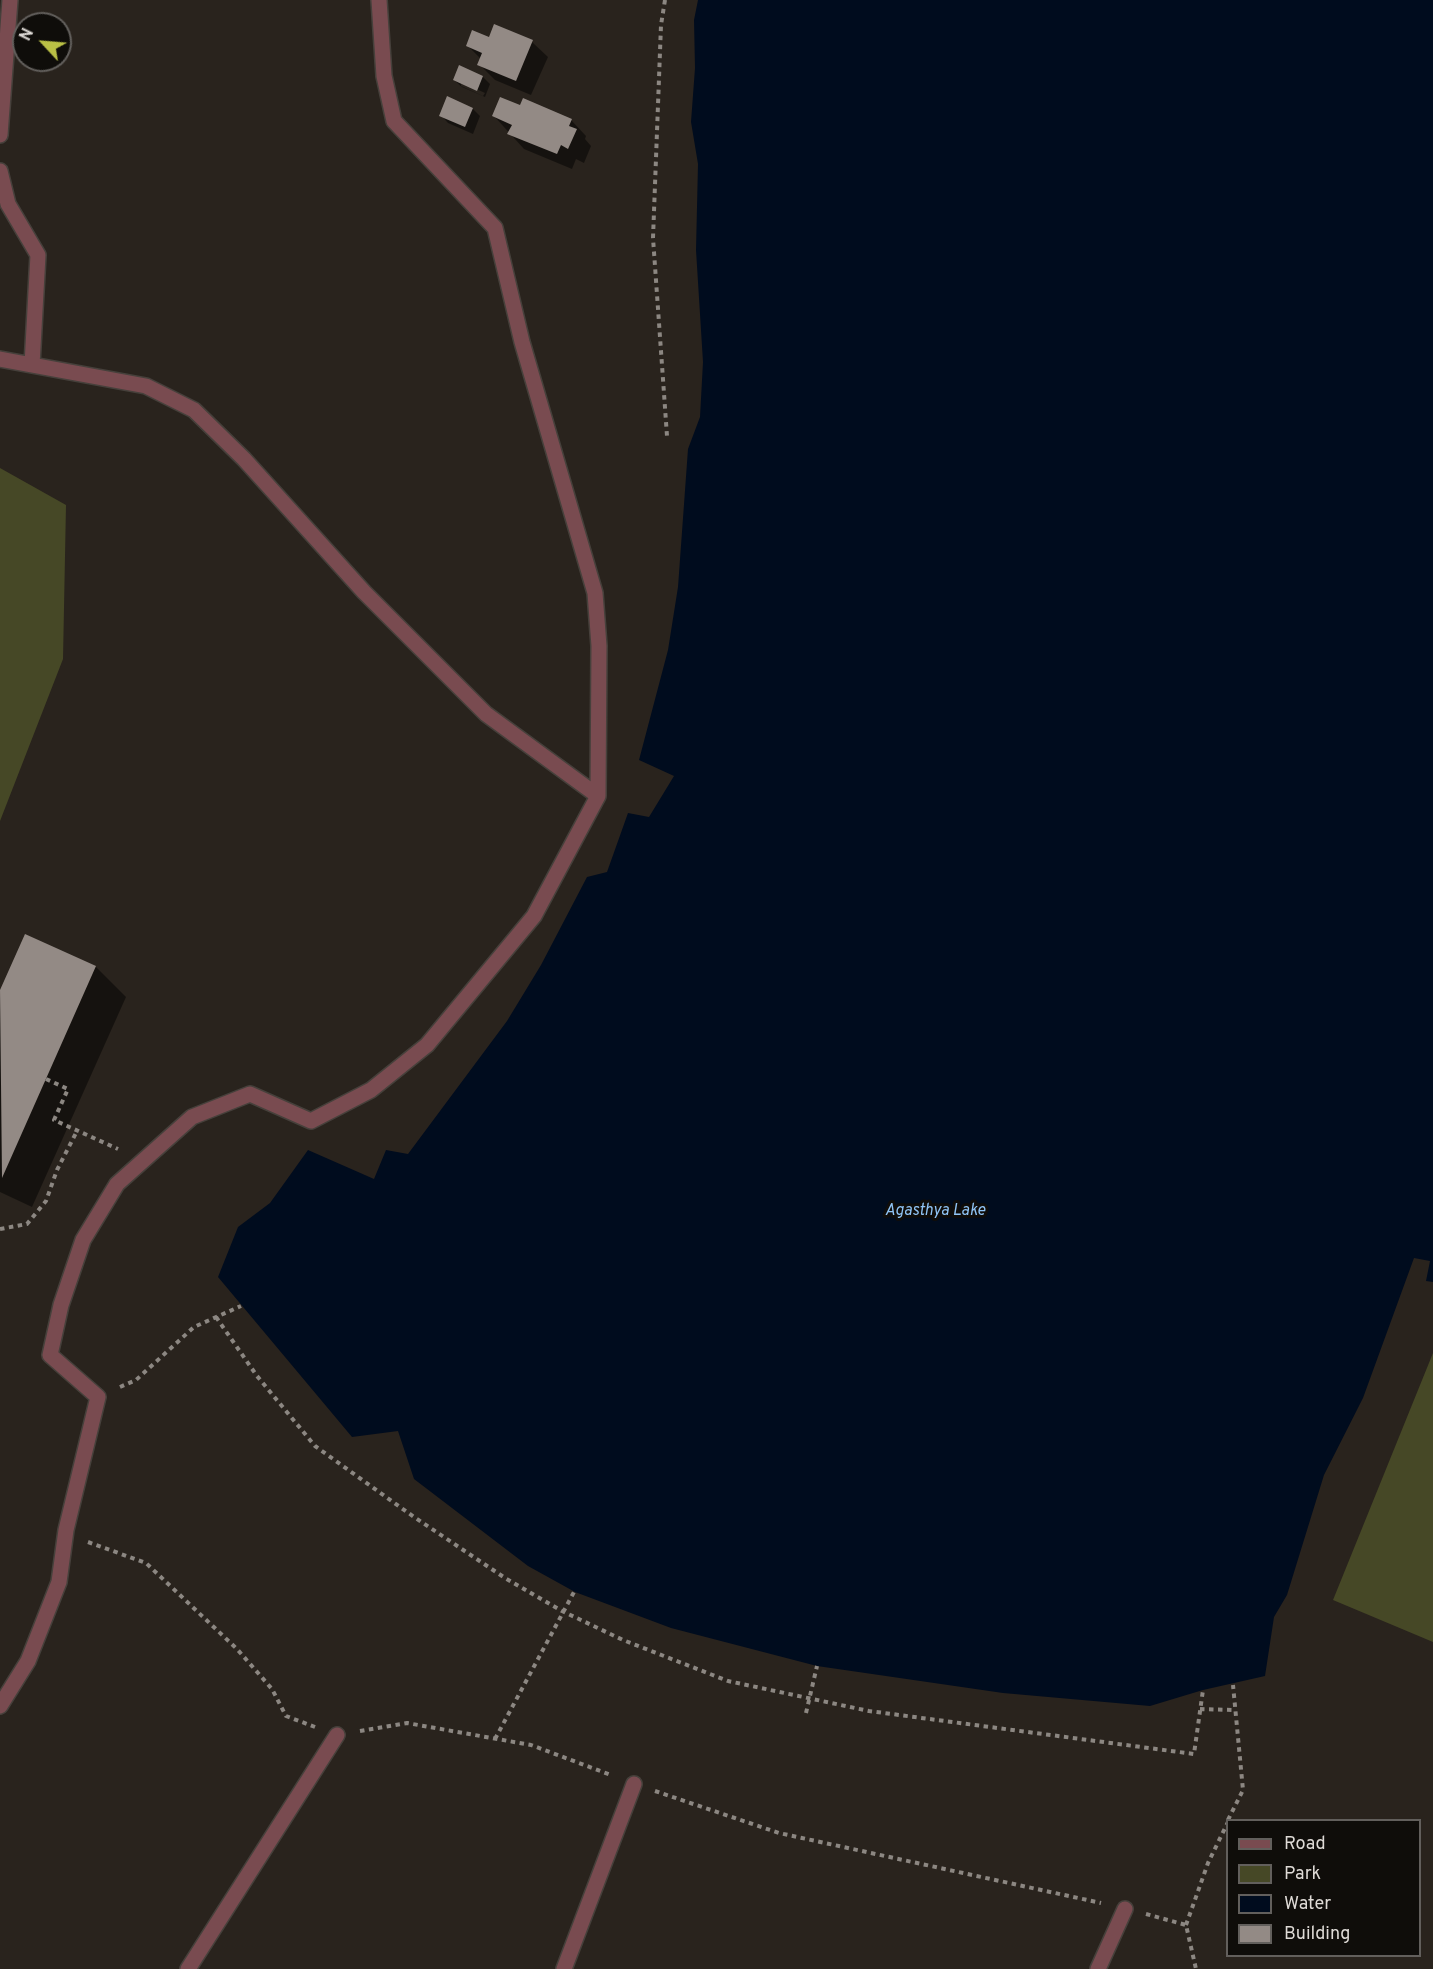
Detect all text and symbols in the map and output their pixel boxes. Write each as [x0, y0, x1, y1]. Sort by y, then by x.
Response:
north arrow [12, 12, 72, 72]
text: N [16, 25, 39, 45]
water label: Agasthya Lake [885, 1202, 985, 1222]
legend [1226, 1819, 1421, 1957]
text: Road [1284, 1833, 1326, 1856]
text: Park [1284, 1863, 1321, 1886]
text: Water [1284, 1893, 1331, 1916]
text: Building [1284, 1923, 1350, 1946]

